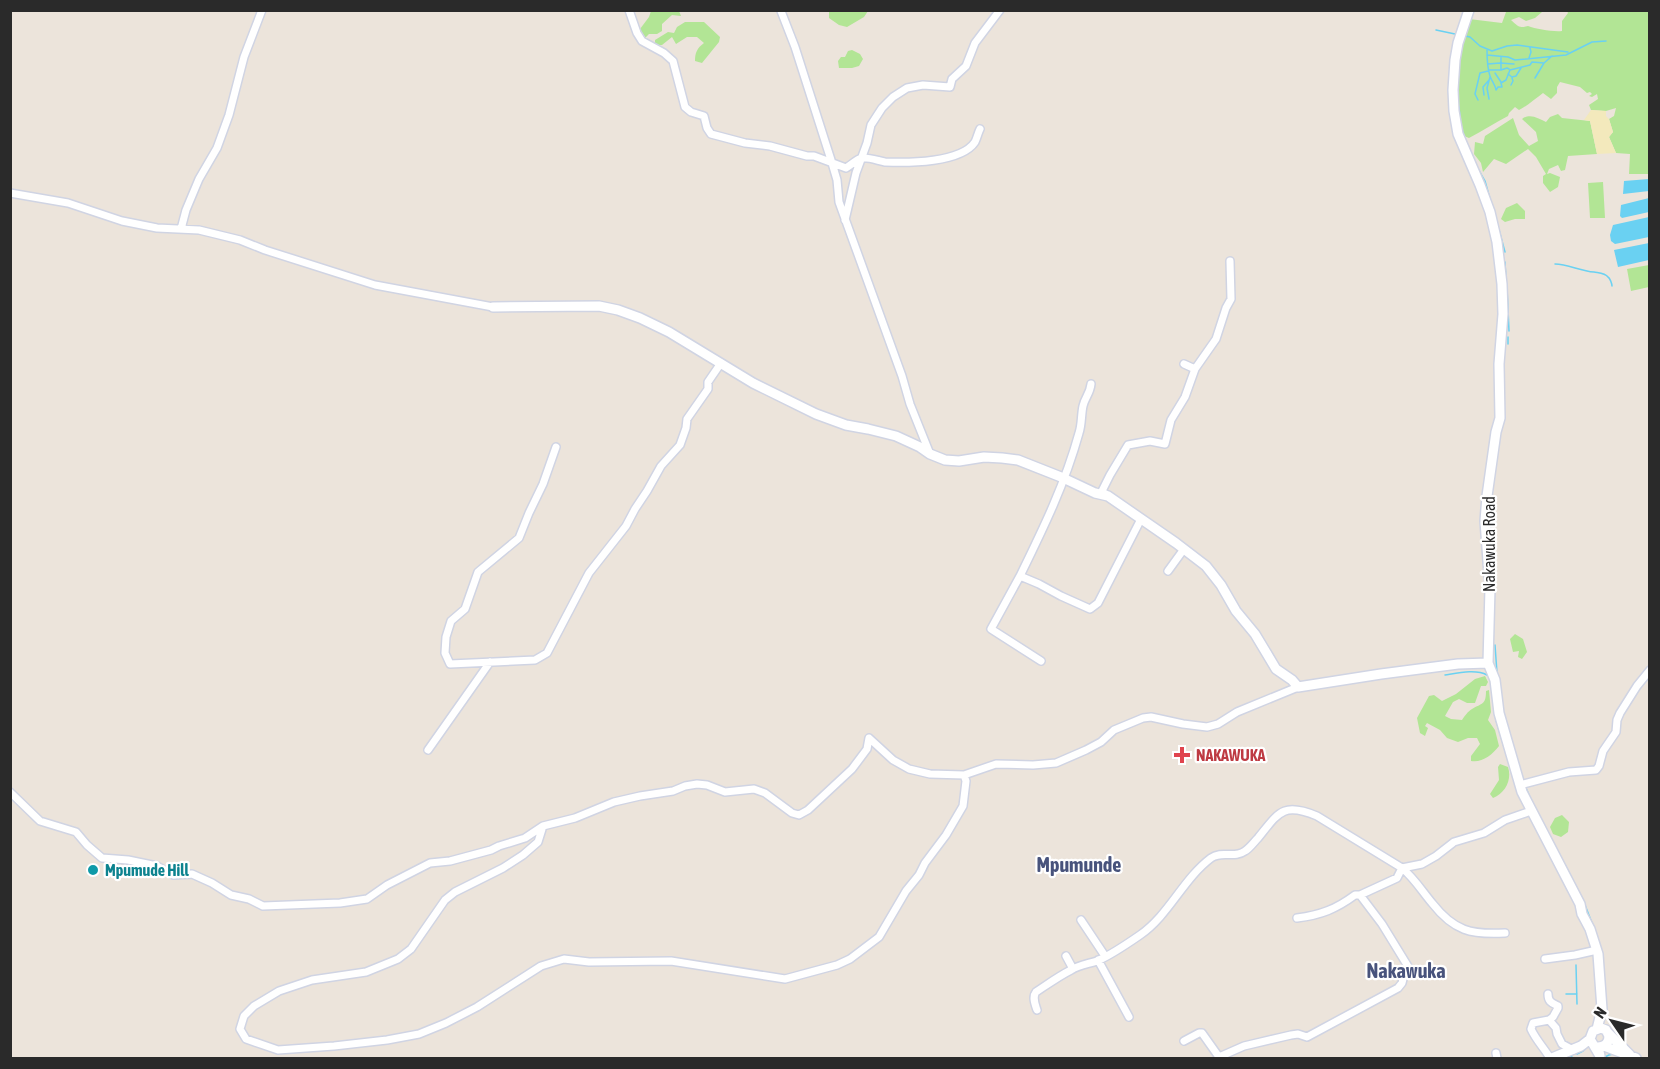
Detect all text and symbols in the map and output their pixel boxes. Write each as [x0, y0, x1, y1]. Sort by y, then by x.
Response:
street label: Nakawuka Road [1480, 496, 1498, 592]
marker: NAKAWUKA [1173, 746, 1191, 764]
place label: NAKAWUKA [1196, 746, 1266, 764]
district label: Mpumunde [1037, 853, 1121, 876]
place label: Mpumude Hill [105, 861, 190, 879]
marker: Mpumude Hill [86, 863, 100, 877]
district label: Nakawuka [1367, 959, 1445, 982]
north arrow [1582, 991, 1642, 1051]
text: N [1590, 1003, 1610, 1021]

